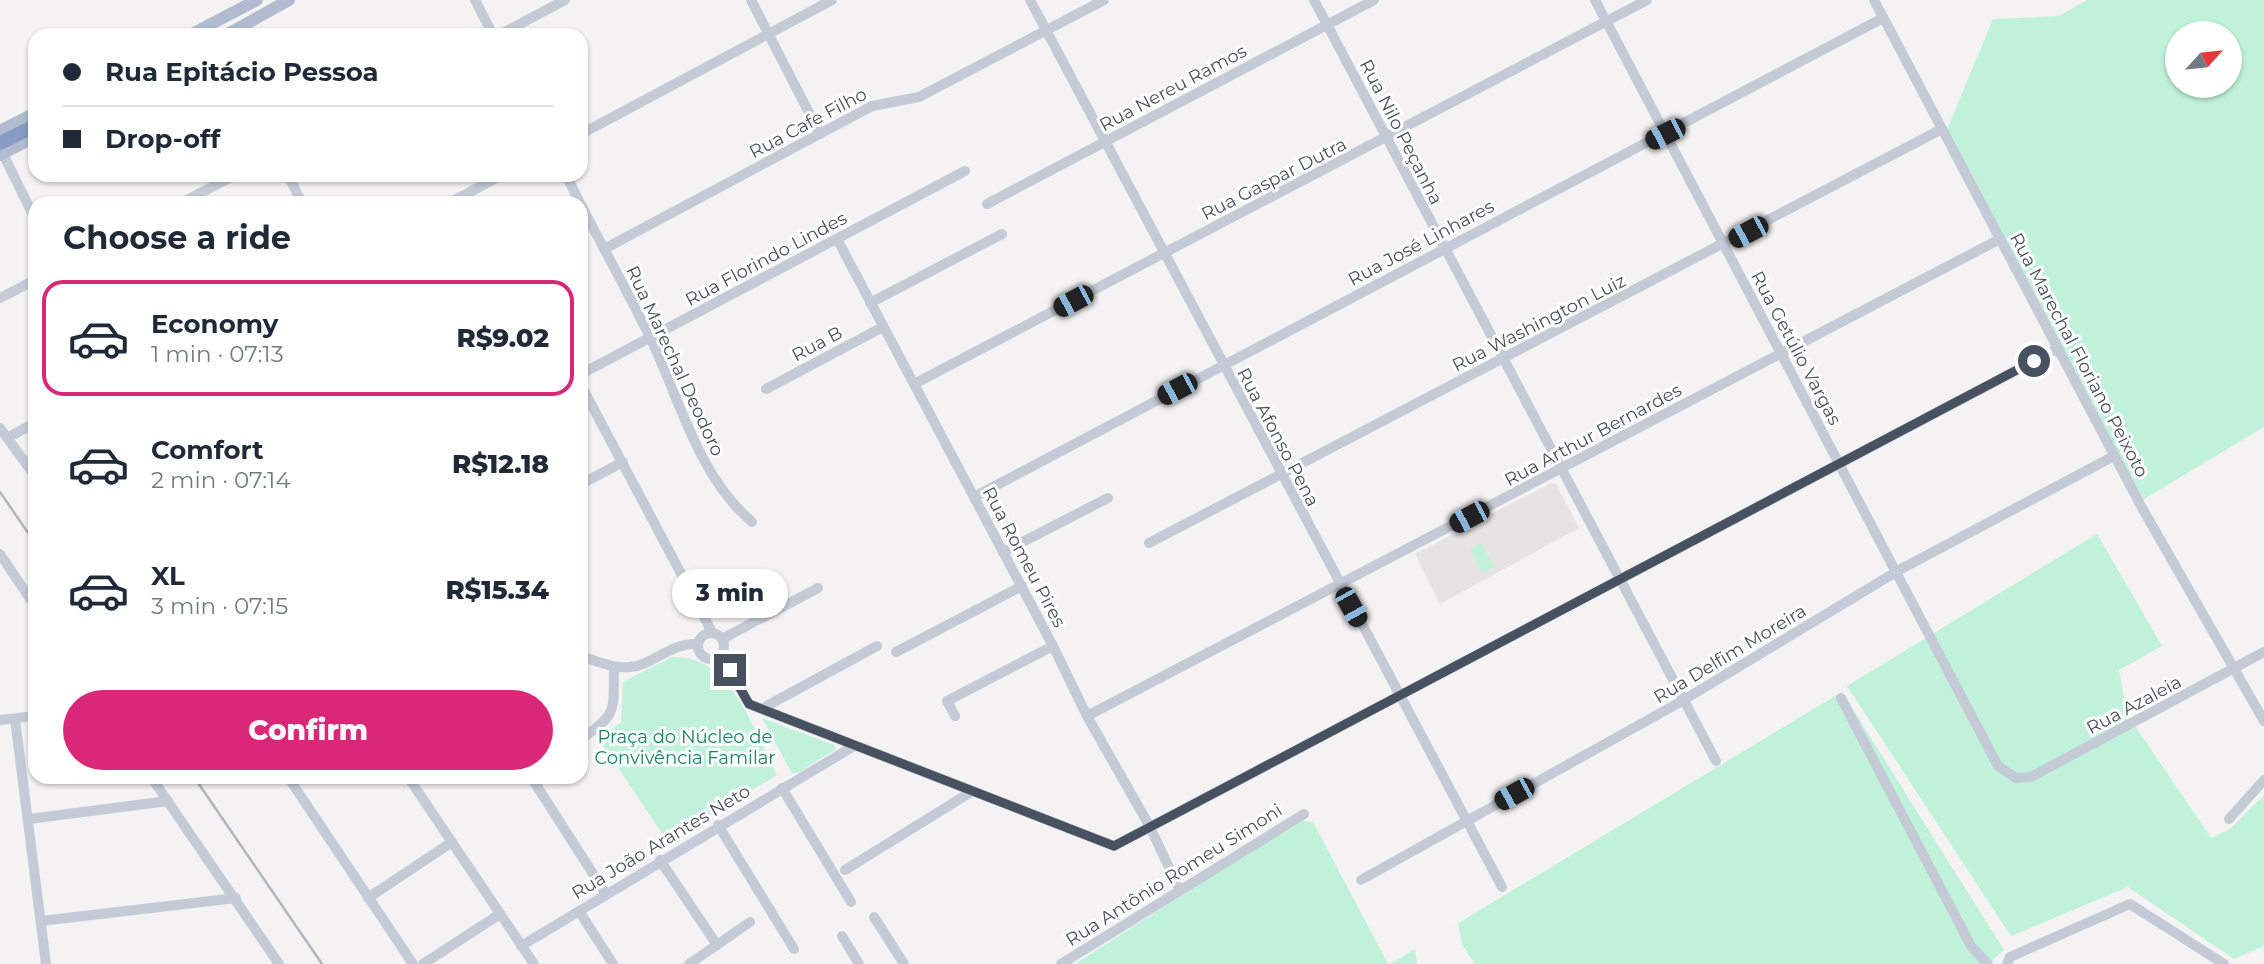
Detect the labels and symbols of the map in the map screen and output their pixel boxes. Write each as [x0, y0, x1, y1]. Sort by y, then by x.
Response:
north arrow [2165, 21, 2242, 98]
street label: Rua Nereu Ramos [1096, 40, 1250, 136]
street label: Rua Nilo Peçanha [1355, 56, 1447, 208]
street label: Rua Cafe Filho [746, 83, 870, 163]
car [1642, 115, 1689, 153]
street label: Rua Gaspar Dutra [1198, 133, 1350, 225]
street label: Rua José Linhares [1344, 195, 1498, 291]
street label: Rua Florindo Lindes [681, 207, 851, 311]
car [1725, 213, 1772, 251]
street label: Rua Marechal Floriano Peixoto [2005, 229, 2153, 481]
street label: Rua Marechal Deodoro [621, 262, 729, 460]
street label: Rua Getúlio Vargas [1746, 267, 1846, 429]
street label: Rua Washington Luiz [1448, 270, 1630, 376]
car [1050, 282, 1097, 320]
street label: Rua B [788, 322, 846, 366]
route start [2018, 345, 2050, 377]
street label: Rua Afonso Pena [1232, 364, 1324, 510]
car [1154, 370, 1201, 408]
street label: Rua Arthur Bernardes [1501, 379, 1686, 491]
street label: Rua Romeu Pires [978, 483, 1070, 631]
car [1446, 498, 1493, 536]
callout: 3 min [672, 568, 788, 618]
car [1332, 584, 1371, 630]
street label: Rua Delfim Moreira [1650, 600, 1810, 708]
route end [714, 654, 746, 686]
street label: Rua Azaleia [2083, 671, 2185, 739]
park label: Praça do Núcleo de Convivência Familar [594, 726, 776, 769]
car [1491, 775, 1538, 813]
street label: Rua João Arantes Neto [568, 780, 754, 904]
street label: Rua Antônio Romeu Simoni [1062, 799, 1286, 951]

